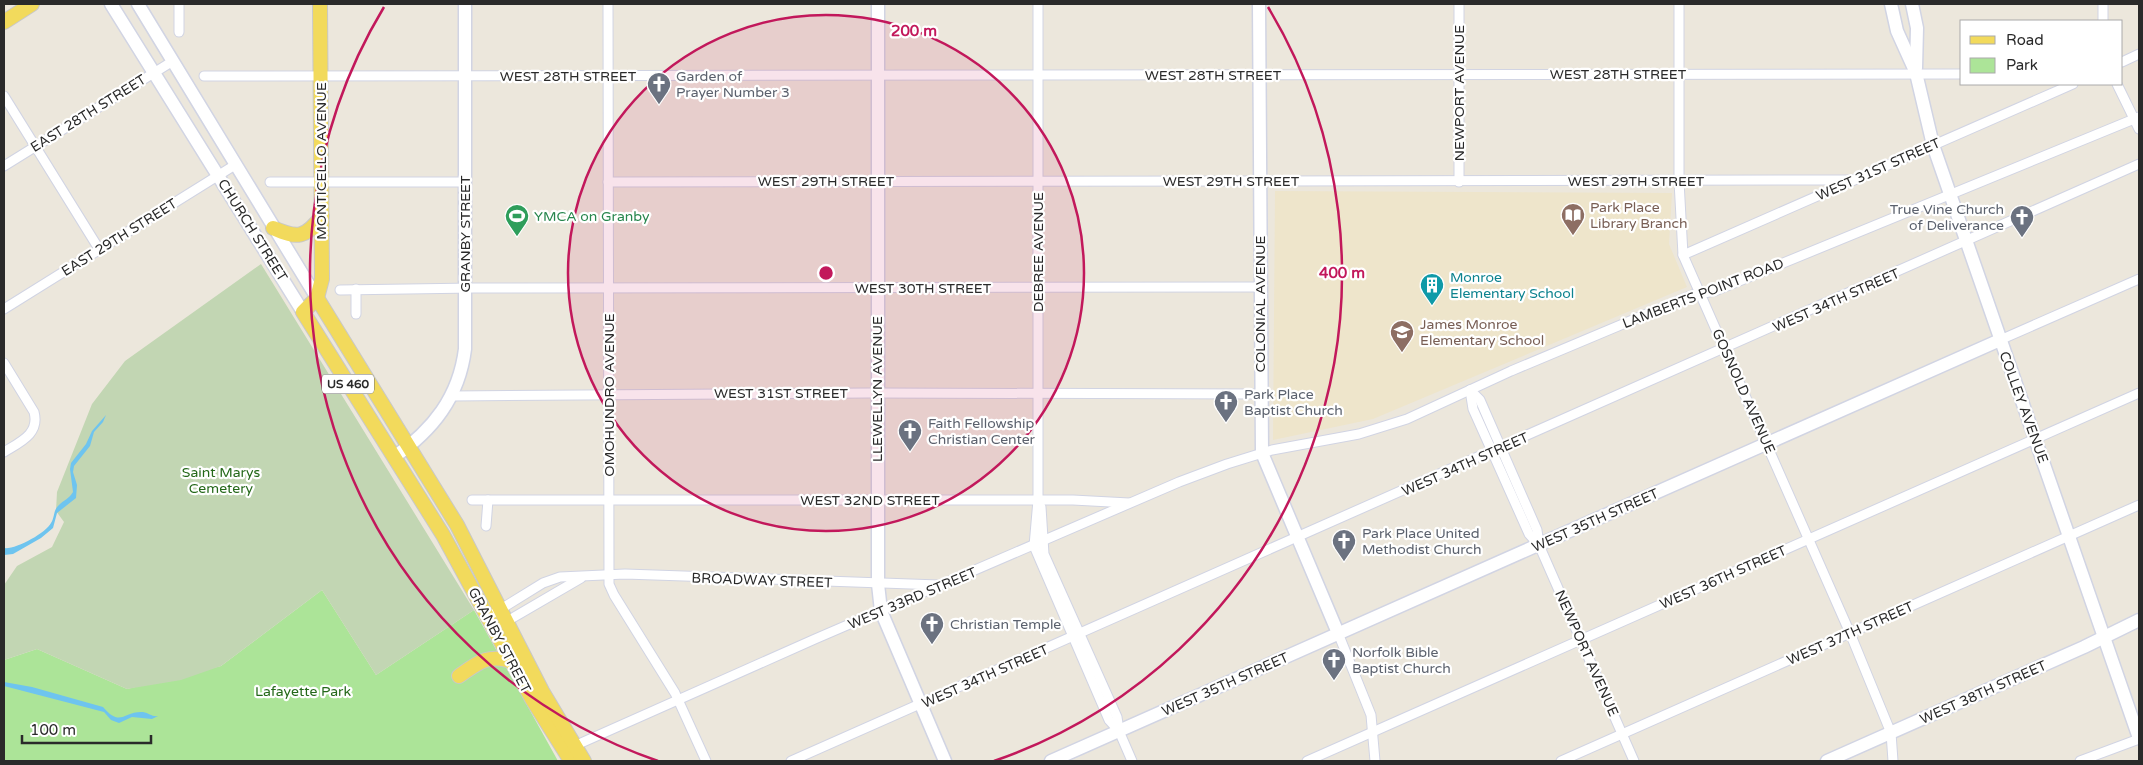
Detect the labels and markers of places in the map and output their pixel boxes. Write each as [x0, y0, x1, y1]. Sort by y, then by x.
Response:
place label: Garden of Prayer Number 3 [676, 68, 790, 101]
church icon: Garden of Prayer Number 3 [646, 71, 672, 105]
place label: Park Place Library Branch [1590, 199, 1687, 232]
place label: True Vine Church of Deliverance [1890, 201, 2004, 234]
library icon: Park Place Library Branch [1560, 202, 1586, 236]
sports icon: YMCA on Granby [504, 203, 530, 237]
church icon: True Vine Church of Deliverance [2009, 204, 2035, 238]
place label: YMCA on Granby [534, 208, 650, 225]
centre of rings [817, 264, 835, 282]
place label: Monroe Elementary School [1450, 269, 1574, 302]
building icon: Monroe Elementary School [1419, 272, 1445, 306]
place label: James Monroe Elementary School [1420, 316, 1544, 349]
school or university icon: James Monroe Elementary School [1389, 319, 1415, 353]
place label: Park Place Baptist Church [1244, 386, 1343, 419]
church icon: Park Place Baptist Church [1213, 389, 1239, 423]
place label: Faith Fellowship Christian Center [928, 415, 1036, 448]
church icon: Faith Fellowship Christian Center [897, 418, 923, 452]
place label: Park Place United Methodist Church [1362, 525, 1481, 558]
church icon: Park Place United Methodist Church [1331, 528, 1357, 562]
church icon: Christian Temple [919, 611, 945, 645]
place label: Christian Temple [950, 616, 1061, 633]
place label: Norfolk Bible Baptist Church [1352, 644, 1451, 677]
church icon: Norfolk Bible Baptist Church [1321, 647, 1347, 681]

